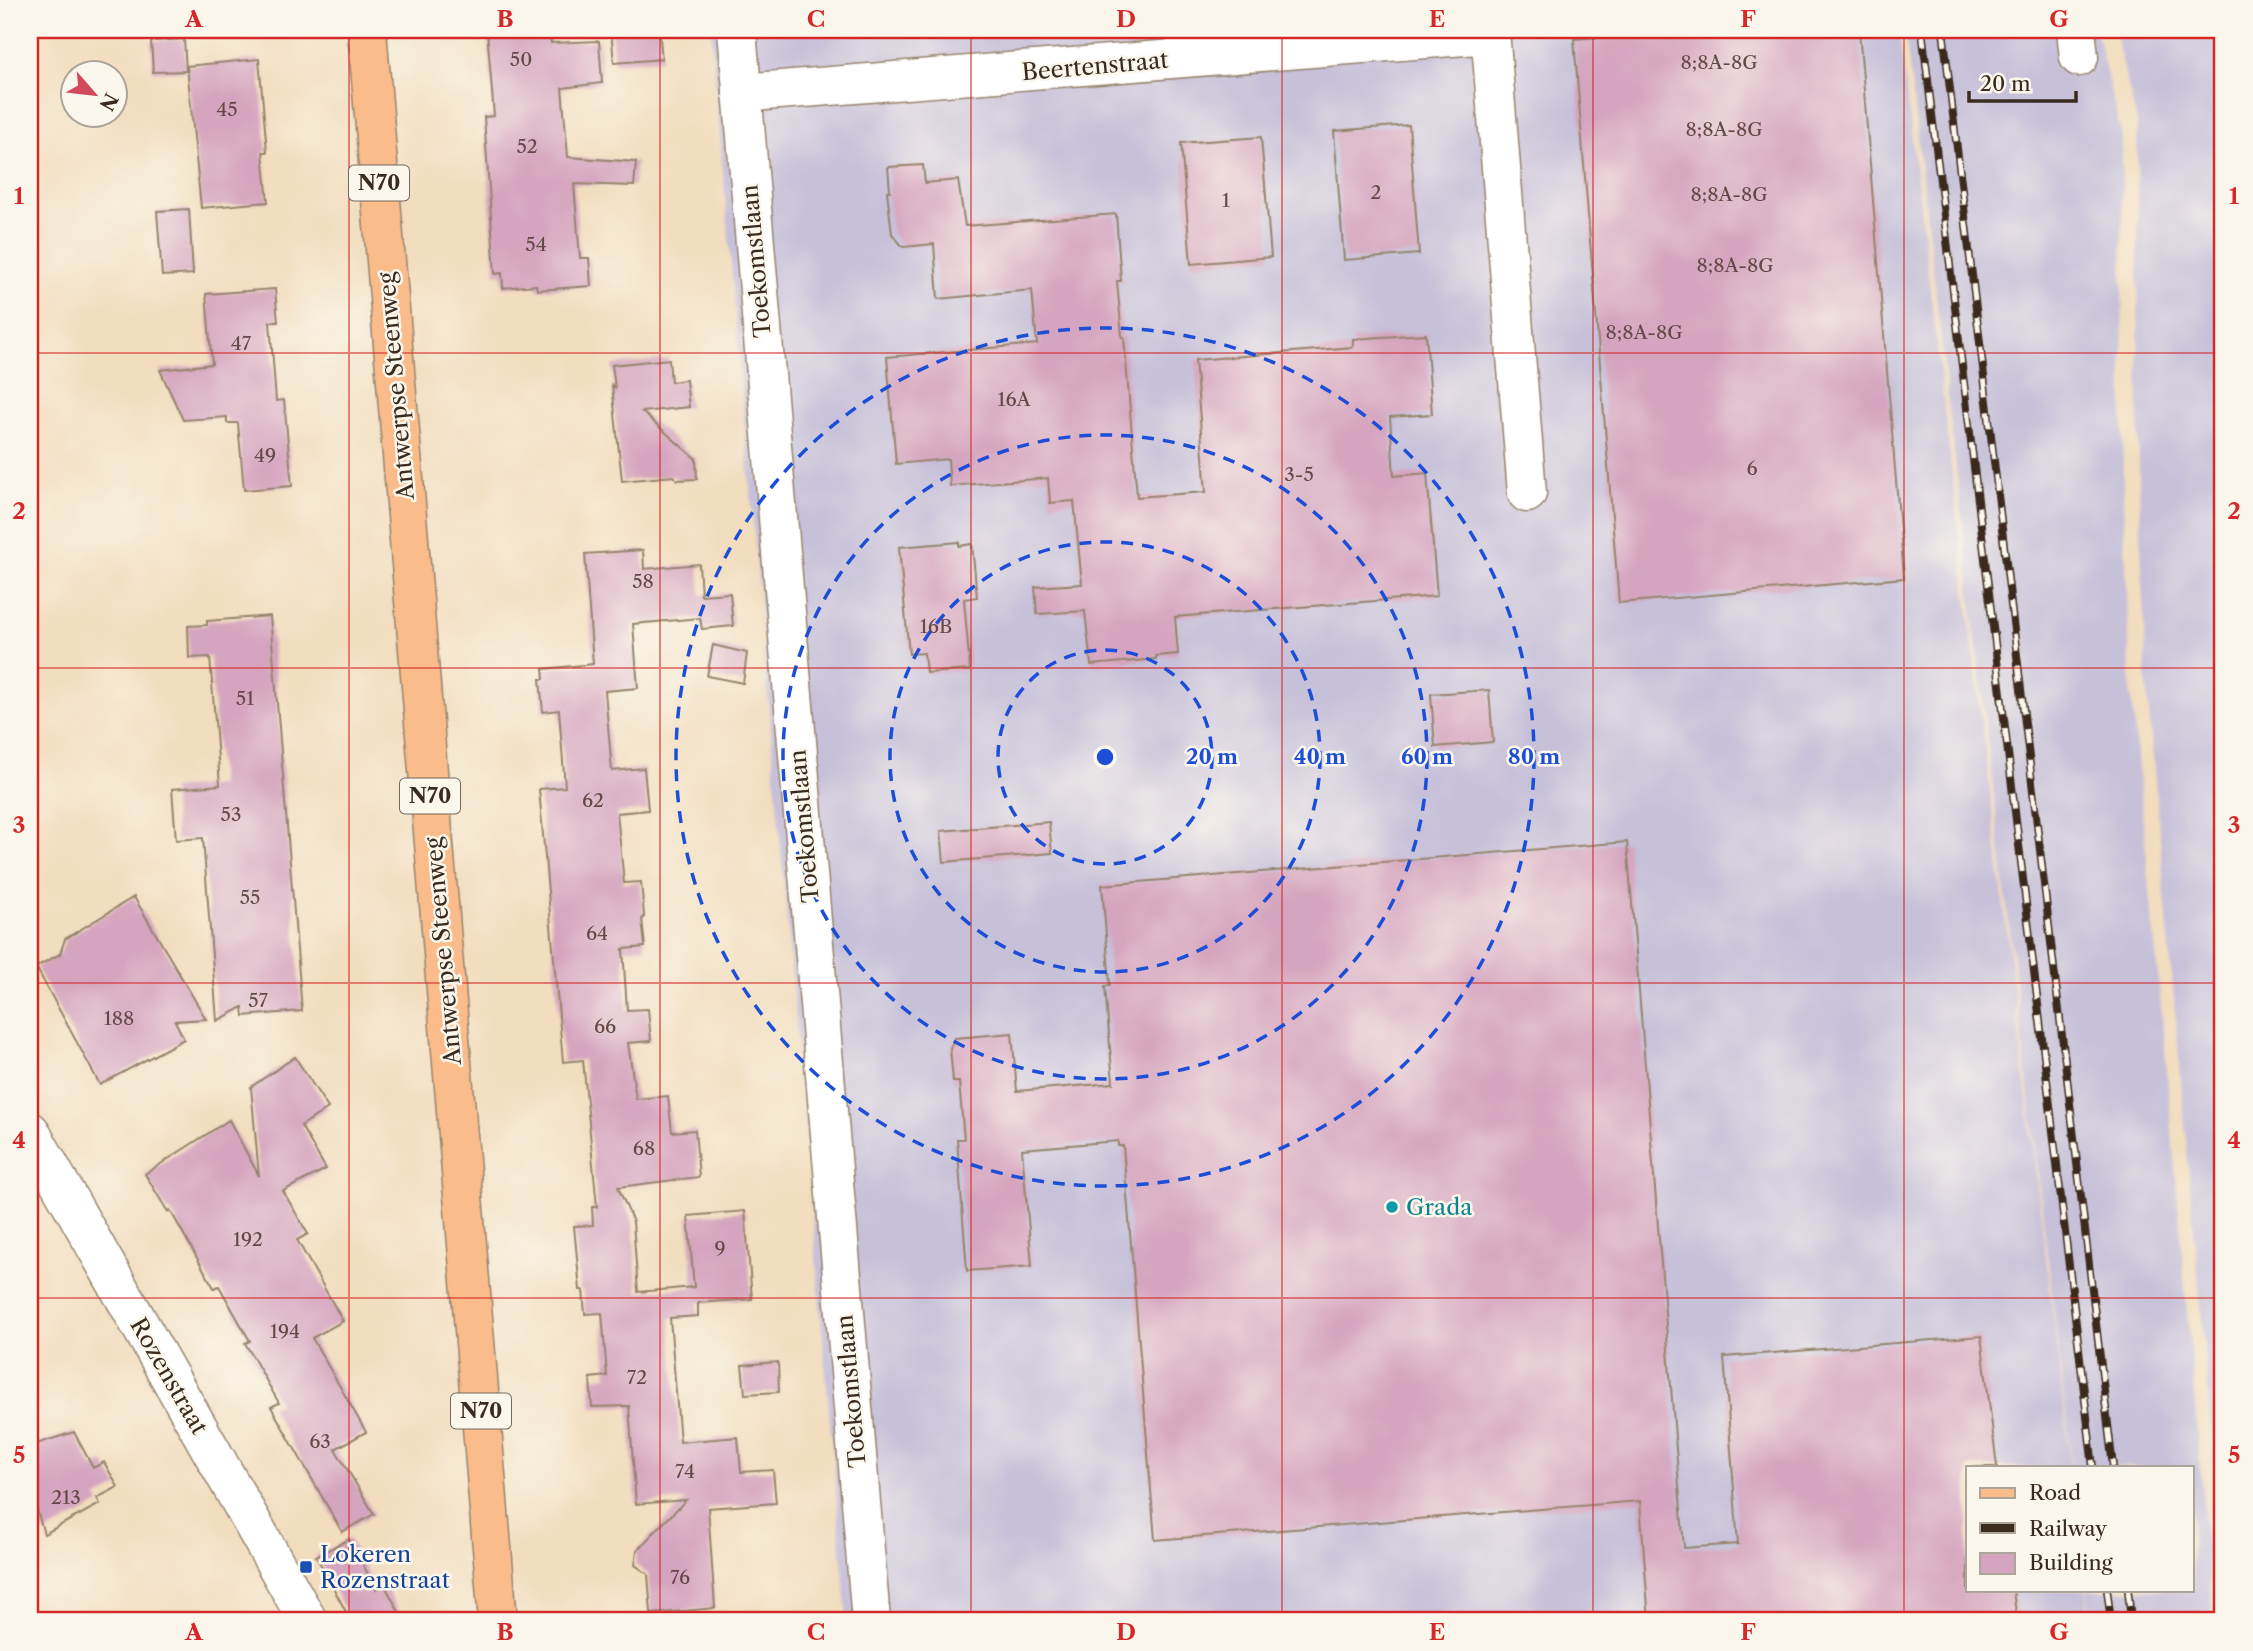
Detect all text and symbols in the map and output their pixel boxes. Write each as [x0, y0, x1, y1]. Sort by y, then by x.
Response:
text: A [184, 5, 204, 33]
text: B [496, 5, 514, 33]
text: C [807, 5, 825, 33]
text: D [1116, 5, 1136, 33]
text: E [1429, 5, 1445, 33]
text: F [1740, 5, 1756, 33]
text: G [2049, 5, 2069, 33]
street label: Beertenstraat [1021, 46, 1169, 86]
house number: 50 [510, 48, 532, 71]
house number: 8;8A-8G [1681, 51, 1757, 74]
north arrow [60, 60, 130, 130]
scale bar [1969, 60, 2076, 104]
text: 20 m [1980, 71, 2031, 96]
text: N [95, 89, 123, 114]
house number: 45 [216, 98, 238, 121]
house number: 8;8A-8G [1686, 118, 1762, 141]
house number: 52 [516, 135, 538, 158]
road number: N70 [349, 166, 409, 200]
house number: 2 [1371, 181, 1382, 204]
text: 1 [14, 182, 25, 210]
text: 1 [2229, 182, 2240, 210]
street label: Toekomstlaan [735, 183, 777, 339]
house number: 8;8A-8G [1691, 183, 1767, 206]
house number: 1 [1222, 189, 1230, 212]
house number: 54 [525, 233, 547, 256]
house number: 8;8A-8G [1697, 254, 1773, 277]
street label: Antwerpse Steenweg [372, 270, 420, 502]
house number: 8;8A-8G [1606, 321, 1682, 344]
house number: 47 [231, 332, 252, 355]
house number: 16A [997, 388, 1032, 411]
house number: 49 [254, 444, 276, 467]
house number: 6 [1746, 457, 1758, 480]
house number: 3-5 [1284, 463, 1314, 486]
text: 2 [12, 497, 26, 525]
text: 2 [2227, 497, 2241, 525]
house number: 58 [632, 570, 654, 593]
house number: 16B [920, 615, 952, 638]
house number: 51 [236, 687, 254, 710]
text: 20 m [1186, 744, 1238, 769]
text: 40 m [1294, 744, 1346, 769]
text: 60 m [1401, 744, 1453, 769]
text: 80 m [1508, 744, 1560, 769]
centre of rings [1093, 745, 1117, 769]
street label: Toekomstlaan [783, 748, 825, 904]
road number: N70 [400, 778, 460, 814]
house number: 62 [582, 789, 604, 812]
house number: 53 [221, 803, 241, 826]
text: 3 [13, 811, 26, 839]
text: 3 [2228, 811, 2241, 839]
street label: Antwerpse Steenweg [419, 835, 467, 1067]
house number: 55 [240, 886, 260, 909]
house number: 64 [586, 922, 608, 945]
house number: 57 [248, 989, 268, 1012]
house number: 188 [104, 1007, 134, 1030]
house number: 66 [594, 1015, 616, 1038]
text: 4 [12, 1126, 26, 1154]
text: 4 [2227, 1126, 2241, 1154]
house number: 68 [633, 1137, 655, 1160]
place label: Grada [1406, 1193, 1473, 1221]
marker: Grada [1384, 1199, 1400, 1215]
house number: 192 [233, 1228, 263, 1251]
house number: 9 [714, 1237, 726, 1260]
street label: Rozenstraat [124, 1313, 214, 1439]
street label: Toekomstlaan [830, 1313, 872, 1469]
house number: 194 [270, 1320, 300, 1343]
house number: 72 [627, 1366, 647, 1389]
road number: N70 [451, 1394, 511, 1428]
house number: 63 [309, 1430, 331, 1453]
text: 5 [13, 1441, 25, 1469]
text: 5 [2228, 1441, 2240, 1469]
house number: 74 [675, 1460, 695, 1483]
legend [1966, 1466, 2194, 1592]
text: Road [2029, 1480, 2081, 1505]
house number: 213 [51, 1486, 81, 1509]
text: Railway [2029, 1516, 2107, 1541]
place label: Lokeren Rozenstraat [320, 1540, 450, 1594]
text: Building [2029, 1550, 2114, 1575]
marker: Lokeren Rozenstraat [298, 1559, 314, 1575]
house number: 76 [670, 1566, 690, 1589]
text: A [184, 1618, 204, 1646]
text: B [496, 1618, 514, 1646]
text: C [807, 1618, 825, 1646]
text: D [1116, 1618, 1136, 1646]
text: E [1429, 1618, 1445, 1646]
text: F [1740, 1618, 1756, 1646]
text: G [2049, 1618, 2069, 1646]

